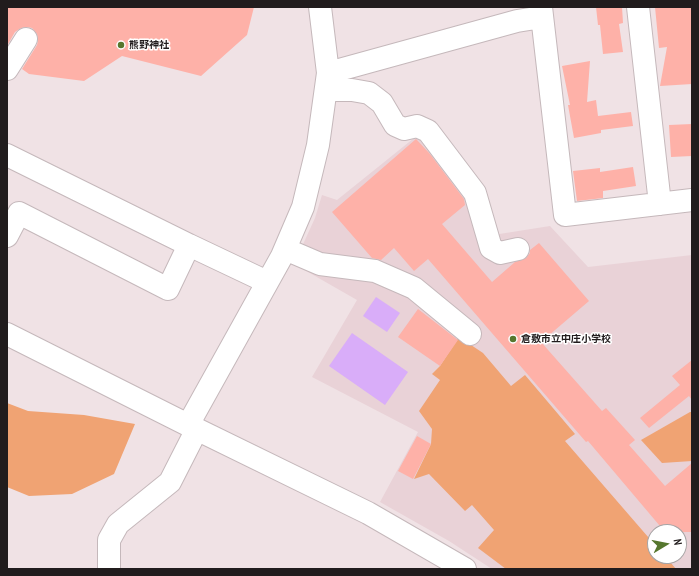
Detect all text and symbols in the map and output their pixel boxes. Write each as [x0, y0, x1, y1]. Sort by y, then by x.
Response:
place label: 熊野神社 [129, 39, 169, 51]
marker: 熊野神社 [116, 40, 126, 50]
place label: 倉敷市立中庄小学校 [521, 333, 611, 345]
marker: 倉敷市立中庄小学校 [508, 334, 518, 344]
north arrow [647, 524, 687, 564]
text: N [670, 538, 685, 546]

